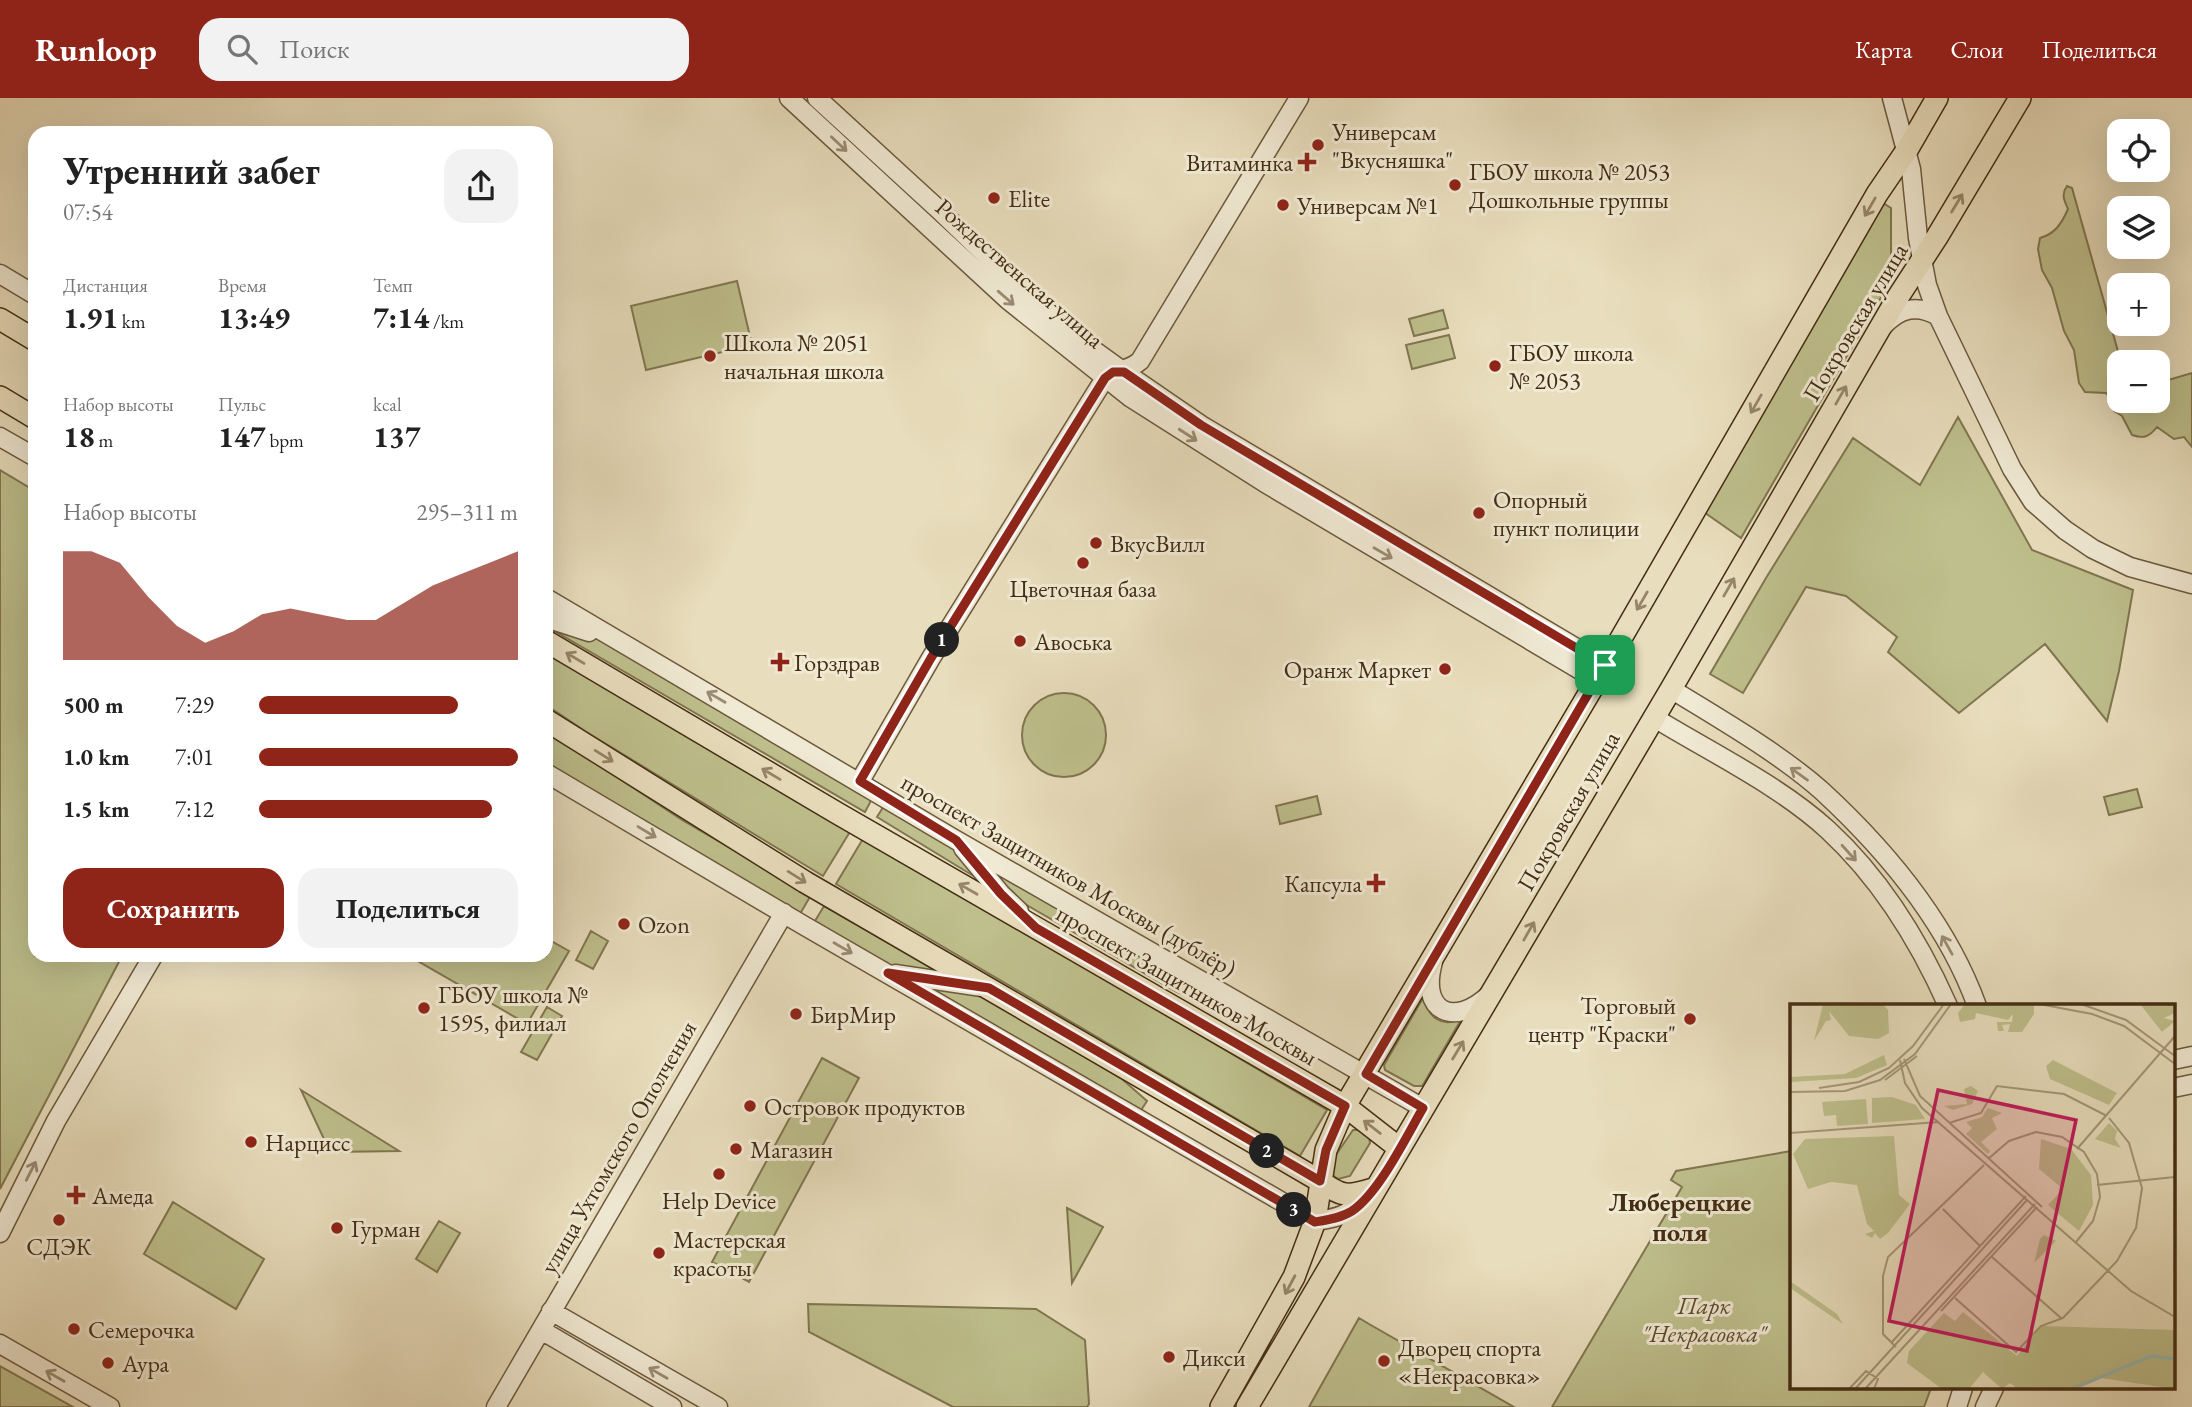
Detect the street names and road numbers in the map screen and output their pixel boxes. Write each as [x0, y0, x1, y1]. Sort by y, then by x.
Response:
street label: Рождественская улица [929, 191, 1111, 355]
street label: Покровская улица [1796, 237, 1915, 407]
street label: Покровская улица [1510, 725, 1626, 896]
street label: проспект Защитников Москвы (дублёр) [896, 766, 1242, 984]
street label: проспект Защитников Москвы [1051, 898, 1323, 1073]
street label: улица Ухтомского Ополчения [533, 1015, 703, 1279]

